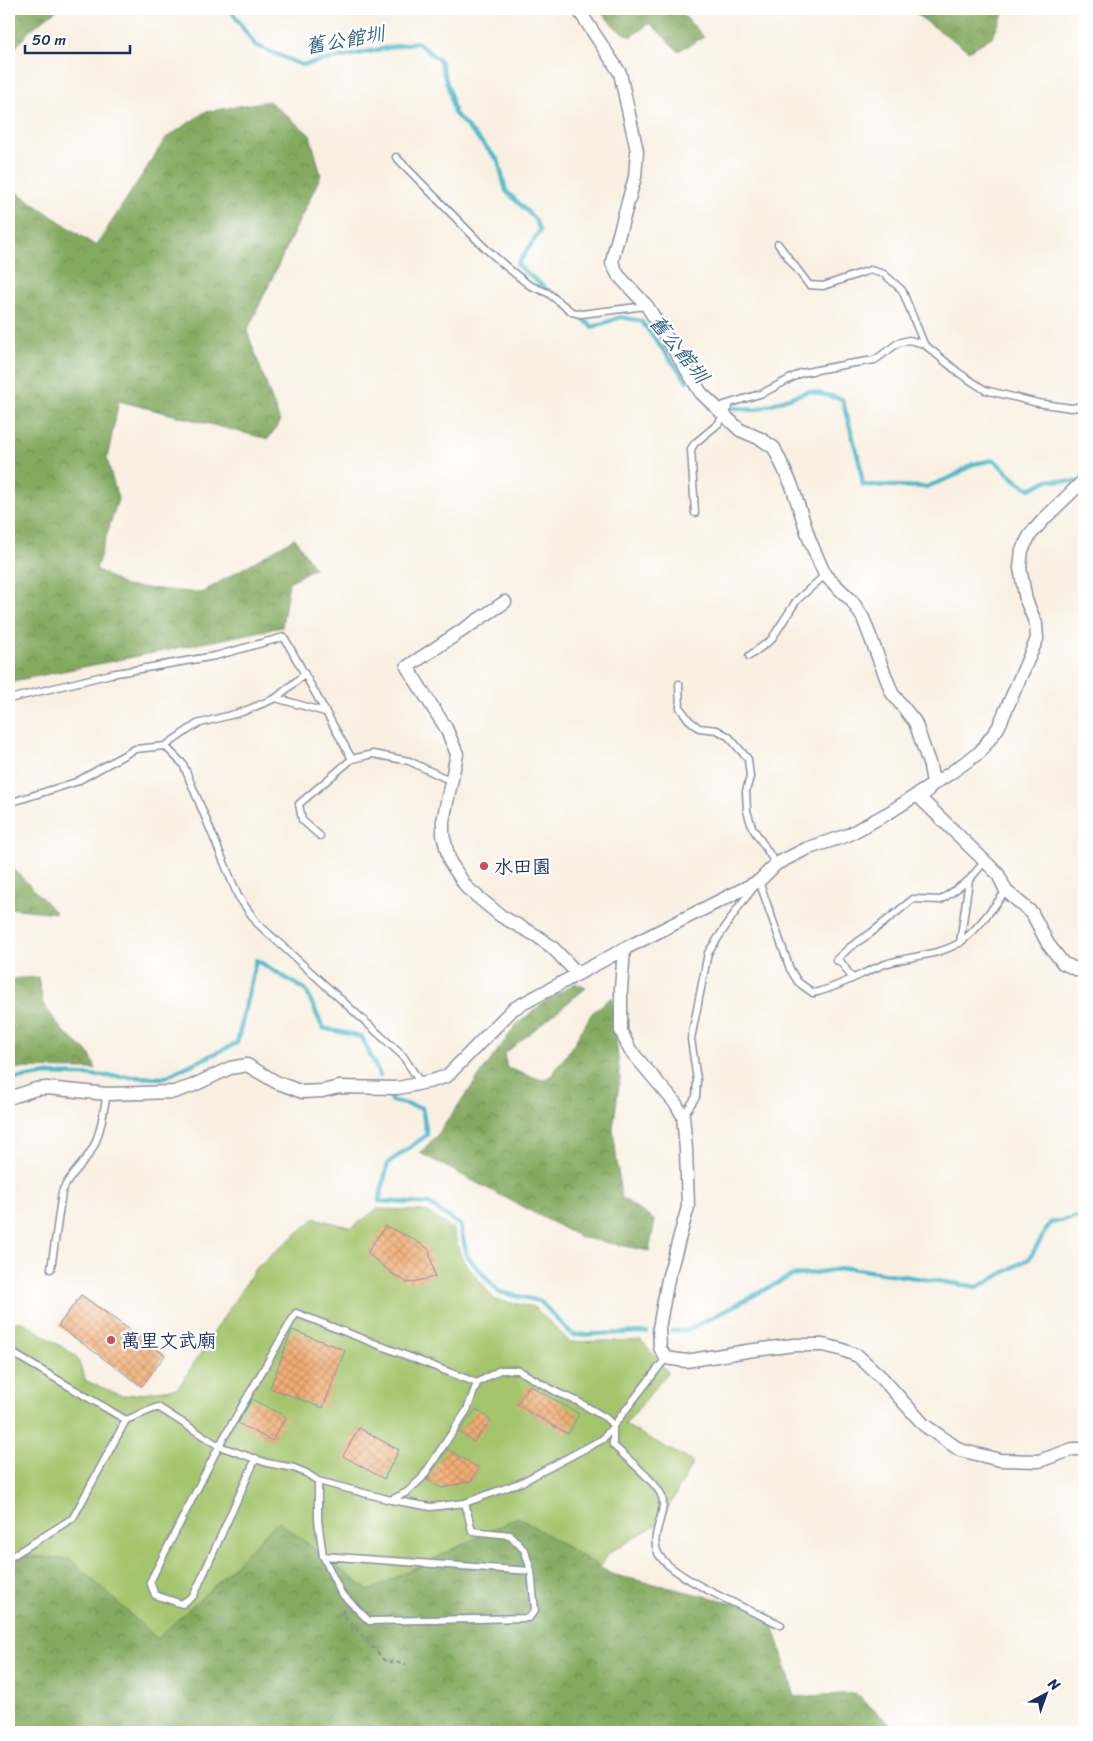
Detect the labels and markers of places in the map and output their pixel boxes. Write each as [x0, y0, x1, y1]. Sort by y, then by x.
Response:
place label: 水田園 [494, 850, 551, 883]
marker: 水田園 [478, 860, 490, 872]
place label: 萬里文武廟 [121, 1324, 216, 1357]
marker: 萬里文武廟 [105, 1334, 117, 1346]

